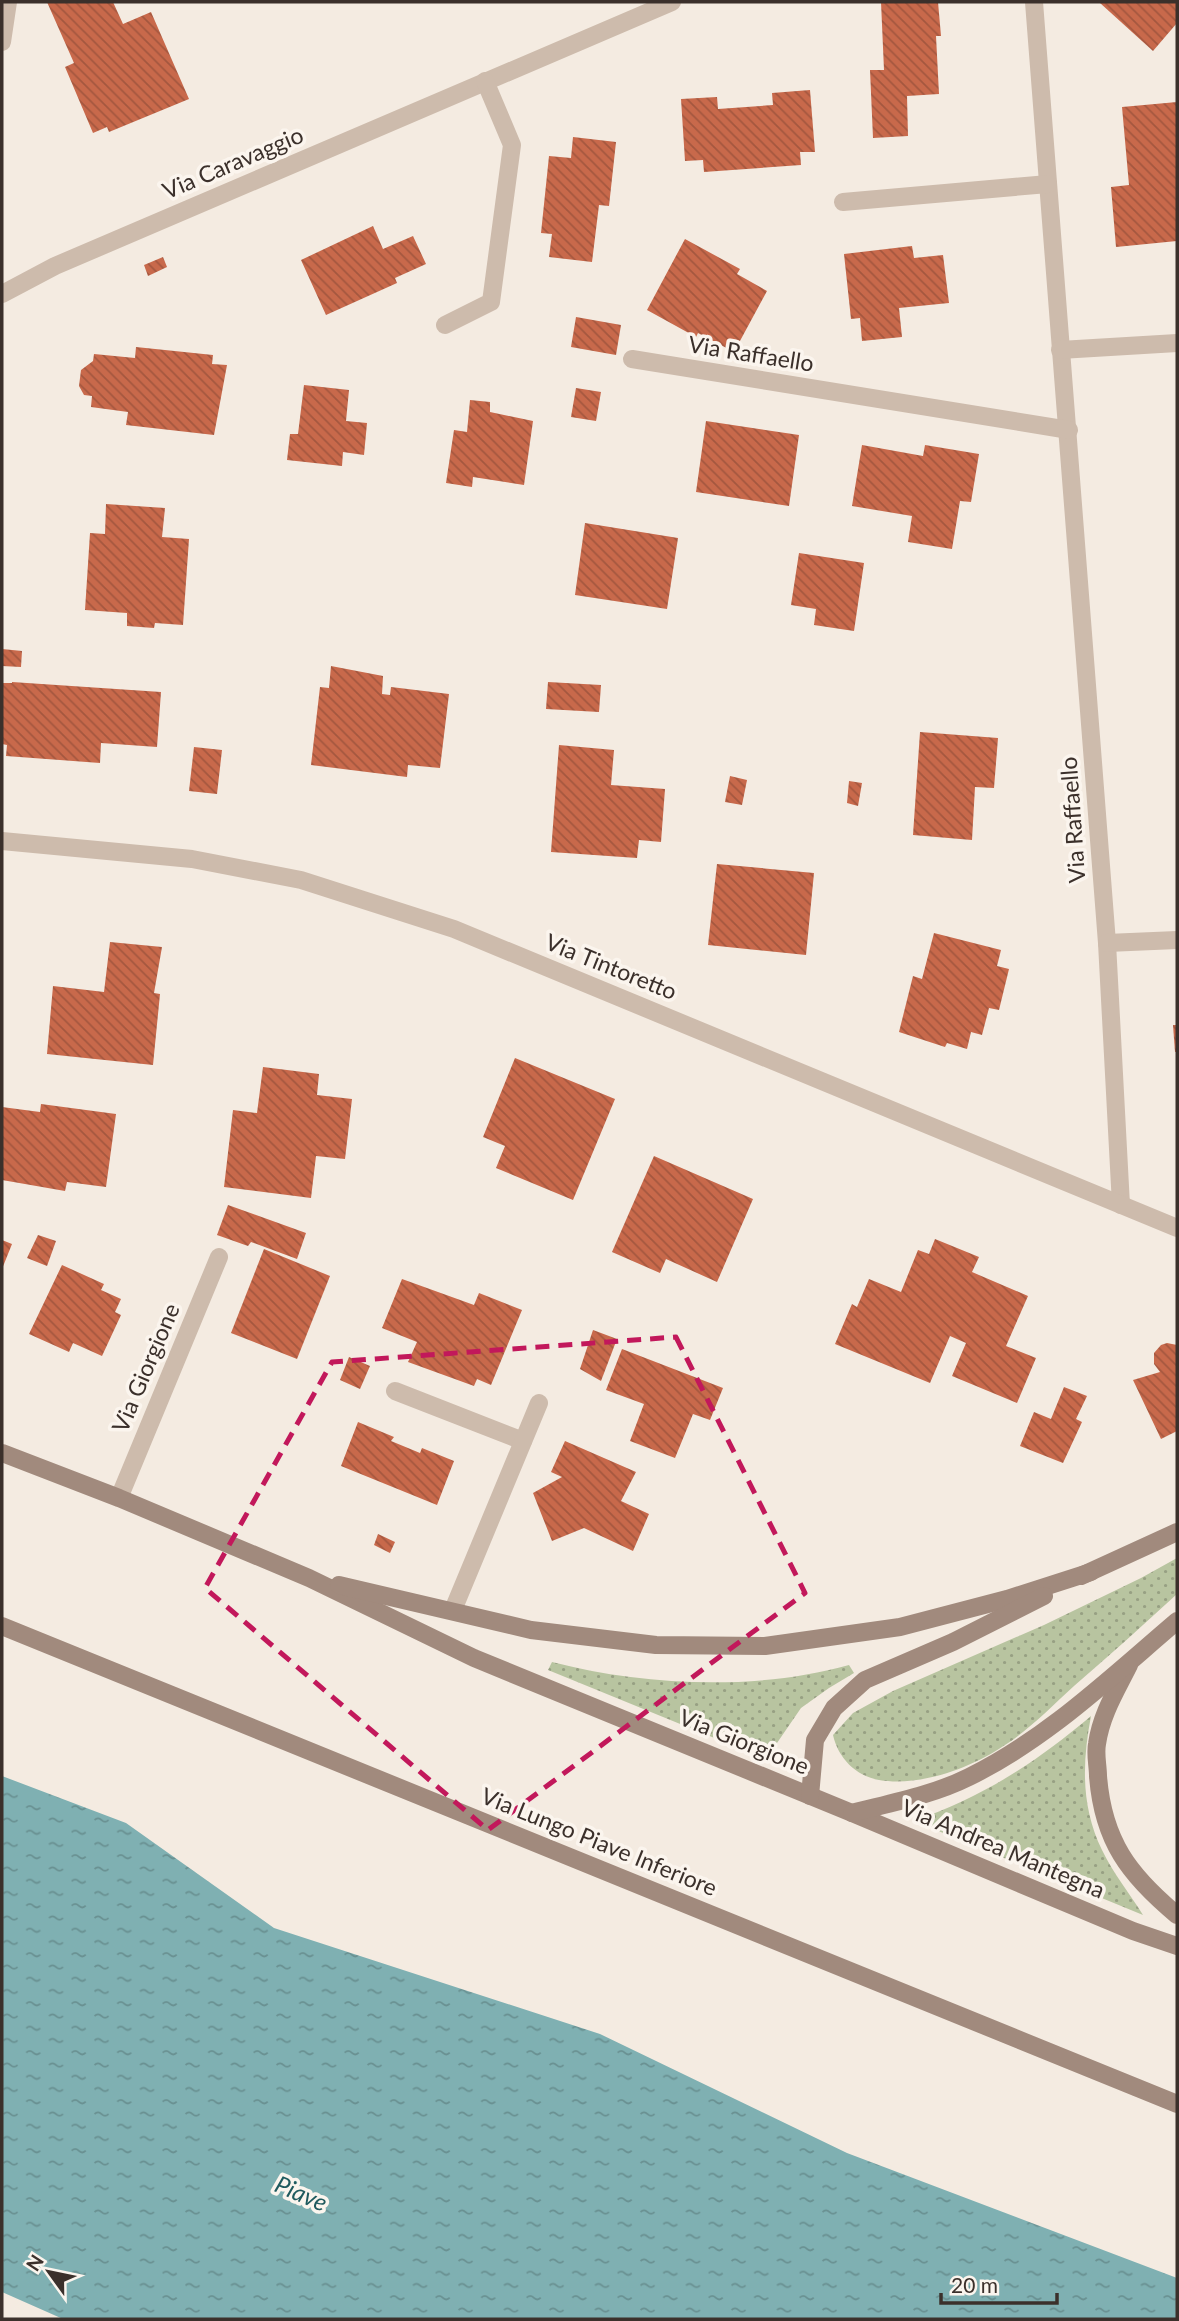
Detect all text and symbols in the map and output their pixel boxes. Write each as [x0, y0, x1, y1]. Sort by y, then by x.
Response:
street label: Via Caravaggio [158, 120, 307, 204]
street label: Via Raffaello [686, 329, 816, 377]
street label: Via Raffaello [1054, 756, 1090, 884]
street label: Via Tintoretto [542, 927, 681, 1005]
street label: Via Giorgione [105, 1299, 185, 1436]
street label: Via Giorgione [675, 1702, 813, 1780]
street label: Via Lungo Piave Inferiore [477, 1781, 721, 1901]
street label: Via Andrea Mantegna [898, 1793, 1109, 1904]
water label: Piave [271, 2169, 332, 2217]
north arrow [14, 2237, 84, 2307]
text: N [21, 2250, 48, 2275]
scale bar [941, 2262, 1056, 2306]
text: 20 m [951, 2272, 998, 2297]

